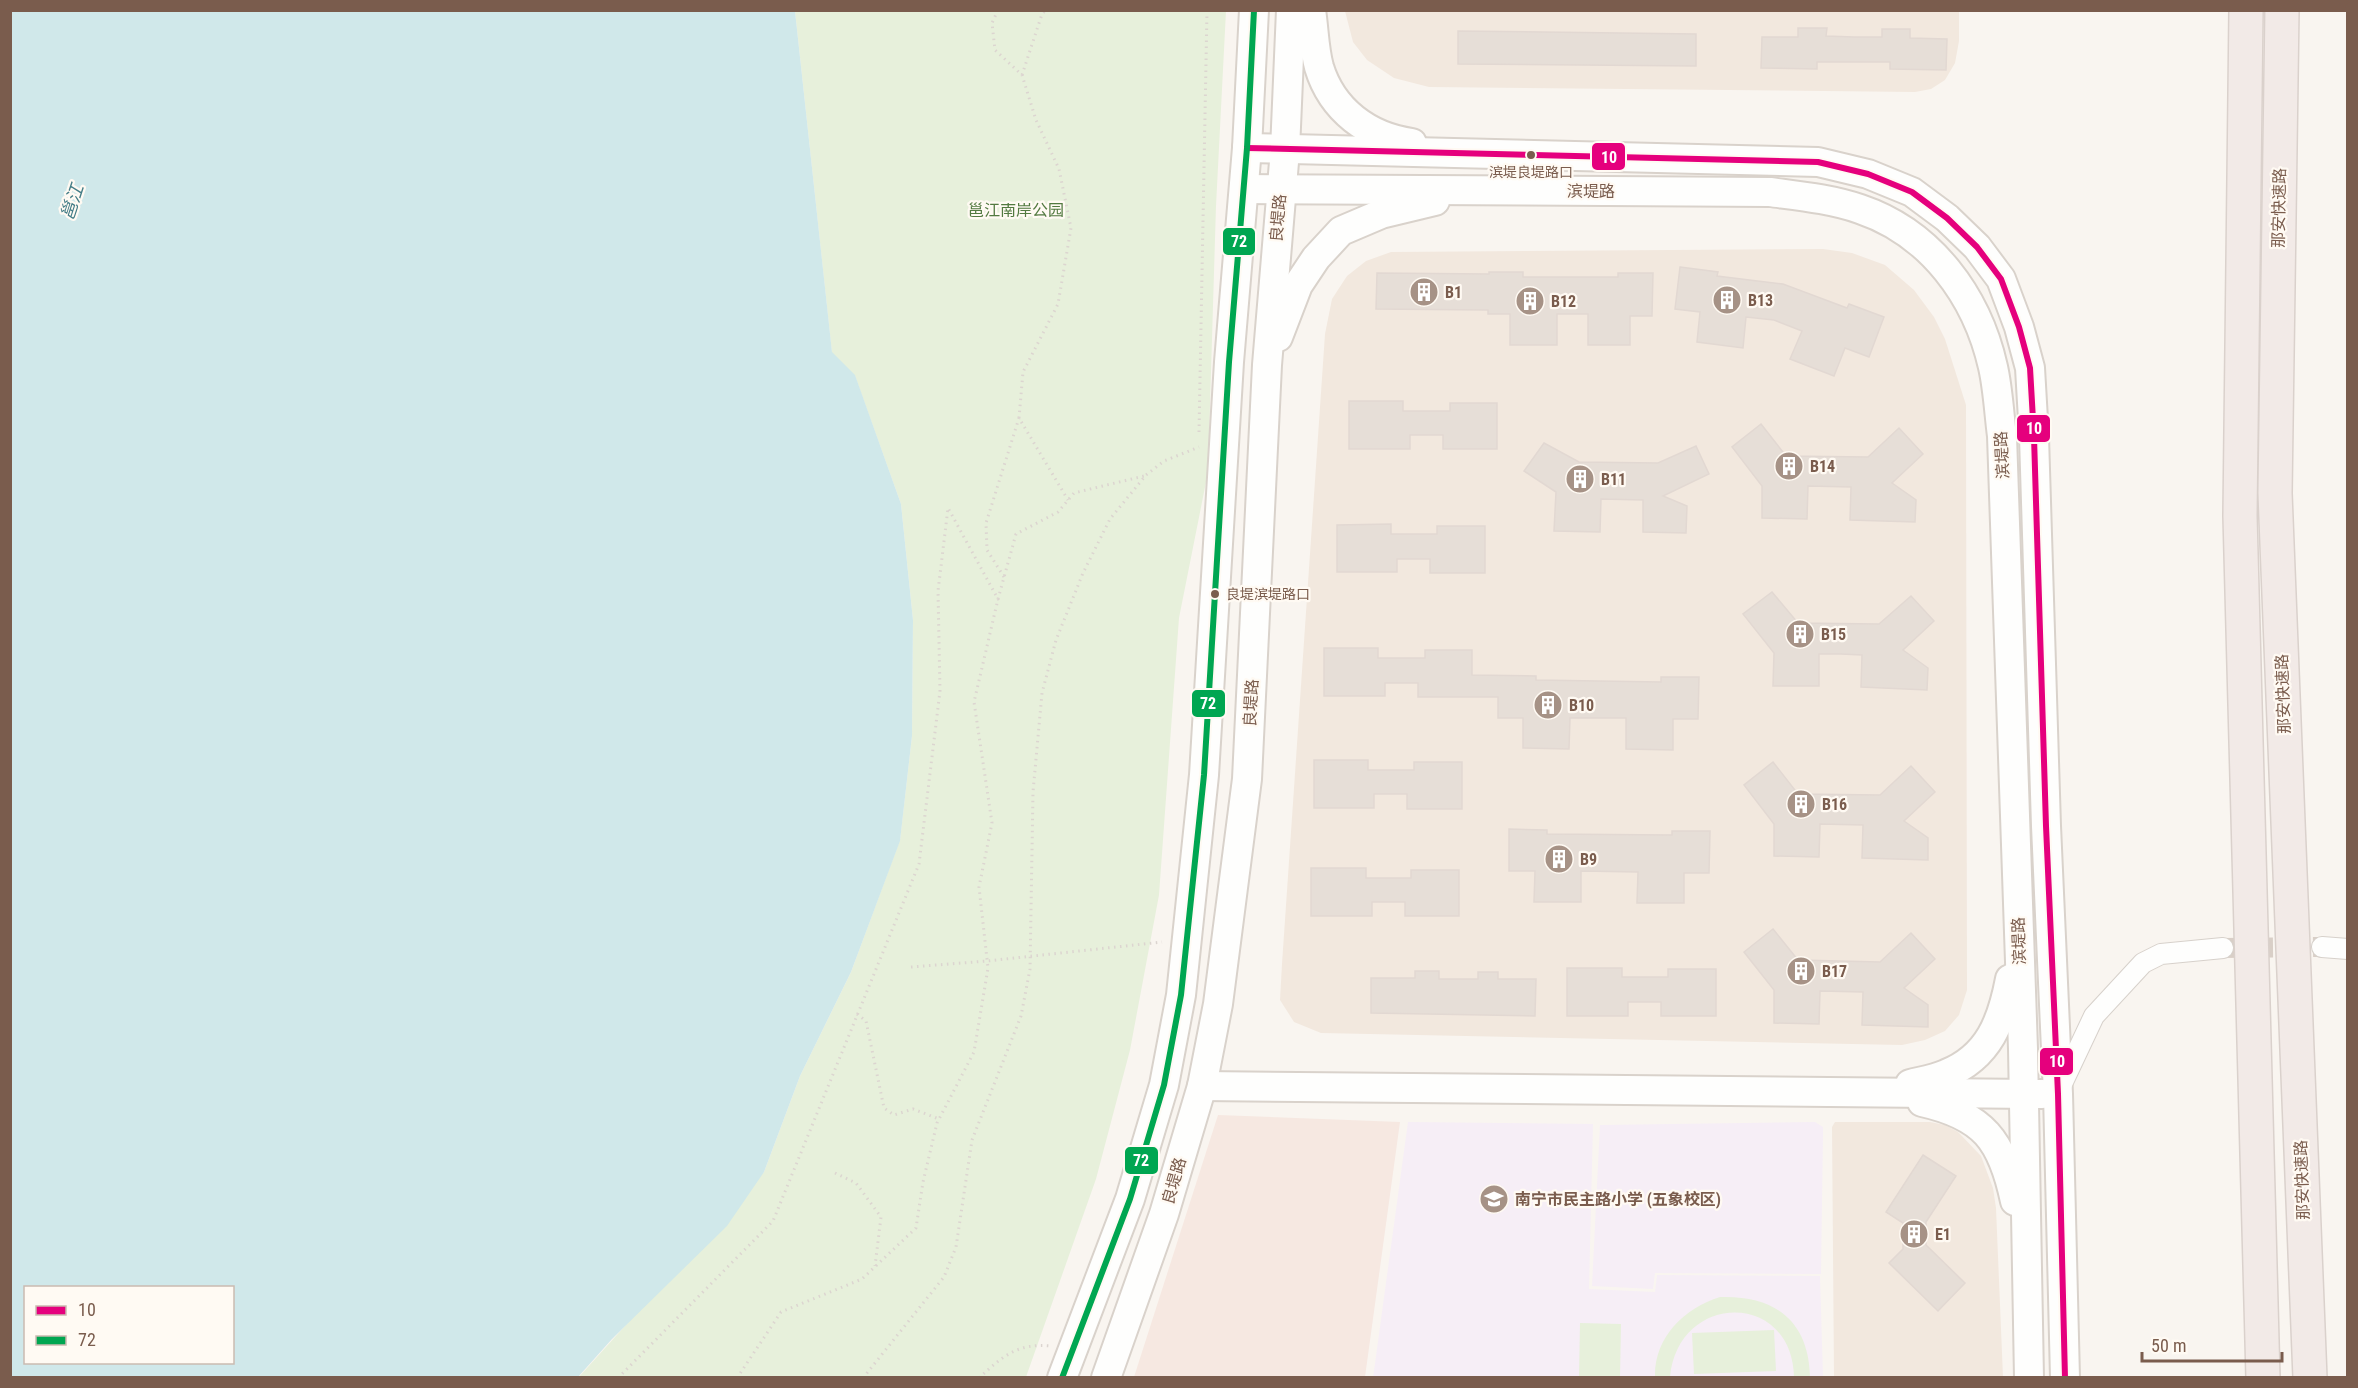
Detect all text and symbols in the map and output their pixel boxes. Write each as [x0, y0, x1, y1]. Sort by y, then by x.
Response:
line badge: 10 [1591, 142, 1626, 171]
text: 10 [1601, 148, 1617, 167]
marker: 滨堤良堤路口 [1525, 149, 1537, 161]
place label: 滨堤良堤路口 [1489, 164, 1573, 180]
street label: 那安快速路 [2269, 168, 2289, 248]
water label: 邕江 [56, 180, 88, 222]
street label: 滨堤路 [1567, 182, 1615, 201]
street label: 良堤路 [1266, 193, 1290, 243]
park label: 邕江南岸公园 [968, 201, 1064, 220]
line badge: 72 [1222, 227, 1256, 256]
text: 72 [1231, 232, 1247, 251]
building icon: B1 [1408, 276, 1440, 308]
place label: B1 [1445, 283, 1462, 302]
building icon: B13 [1711, 284, 1743, 316]
building icon: B12 [1514, 285, 1546, 317]
place label: B13 [1748, 291, 1773, 310]
place label: B12 [1551, 292, 1576, 311]
line badge: 10 [2016, 414, 2051, 443]
text: 10 [2026, 419, 2042, 438]
street label: 滨堤路 [1991, 431, 2013, 479]
building icon: B14 [1773, 450, 1805, 482]
place label: B14 [1810, 457, 1835, 476]
building icon: B11 [1564, 463, 1596, 495]
place label: B11 [1601, 470, 1626, 489]
place label: 良堤滨堤路口 [1226, 586, 1310, 602]
marker: 良堤滨堤路口 [1209, 588, 1221, 600]
building icon: B15 [1784, 618, 1816, 650]
place label: B15 [1821, 625, 1846, 644]
street label: 那安快速路 [2272, 654, 2294, 734]
street label: 良堤路 [1240, 679, 1262, 727]
line badge: 72 [1191, 689, 1226, 718]
building icon: B10 [1532, 689, 1564, 721]
text: 72 [1200, 694, 1216, 713]
place label: B10 [1569, 696, 1594, 715]
building icon: B16 [1785, 788, 1817, 820]
place label: B16 [1822, 795, 1847, 814]
building icon: B9 [1543, 843, 1575, 875]
place label: B9 [1580, 850, 1597, 869]
street label: 滨堤路 [2009, 917, 2029, 965]
building icon: B17 [1785, 955, 1817, 987]
place label: B17 [1822, 962, 1847, 981]
line badge: 10 [2039, 1047, 2074, 1076]
text: 10 [2049, 1052, 2065, 1071]
street label: 那安快速路 [2291, 1140, 2313, 1220]
line badge: 72 [1124, 1146, 1159, 1175]
text: 72 [1133, 1151, 1149, 1170]
street label: 良堤路 [1158, 1155, 1190, 1207]
school or university icon: 南宁市民主路小学 (五象校区) [1478, 1183, 1510, 1215]
place label: 南宁市民主路小学 (五象校区) [1515, 1190, 1721, 1209]
building icon: E1 [1898, 1218, 1930, 1250]
place label: E1 [1935, 1225, 1951, 1244]
legend [24, 1286, 234, 1364]
text: 10 [78, 1299, 96, 1320]
scale bar [2142, 1325, 2282, 1363]
text: 72 [78, 1329, 96, 1350]
text: 50 m [2151, 1335, 2186, 1356]

